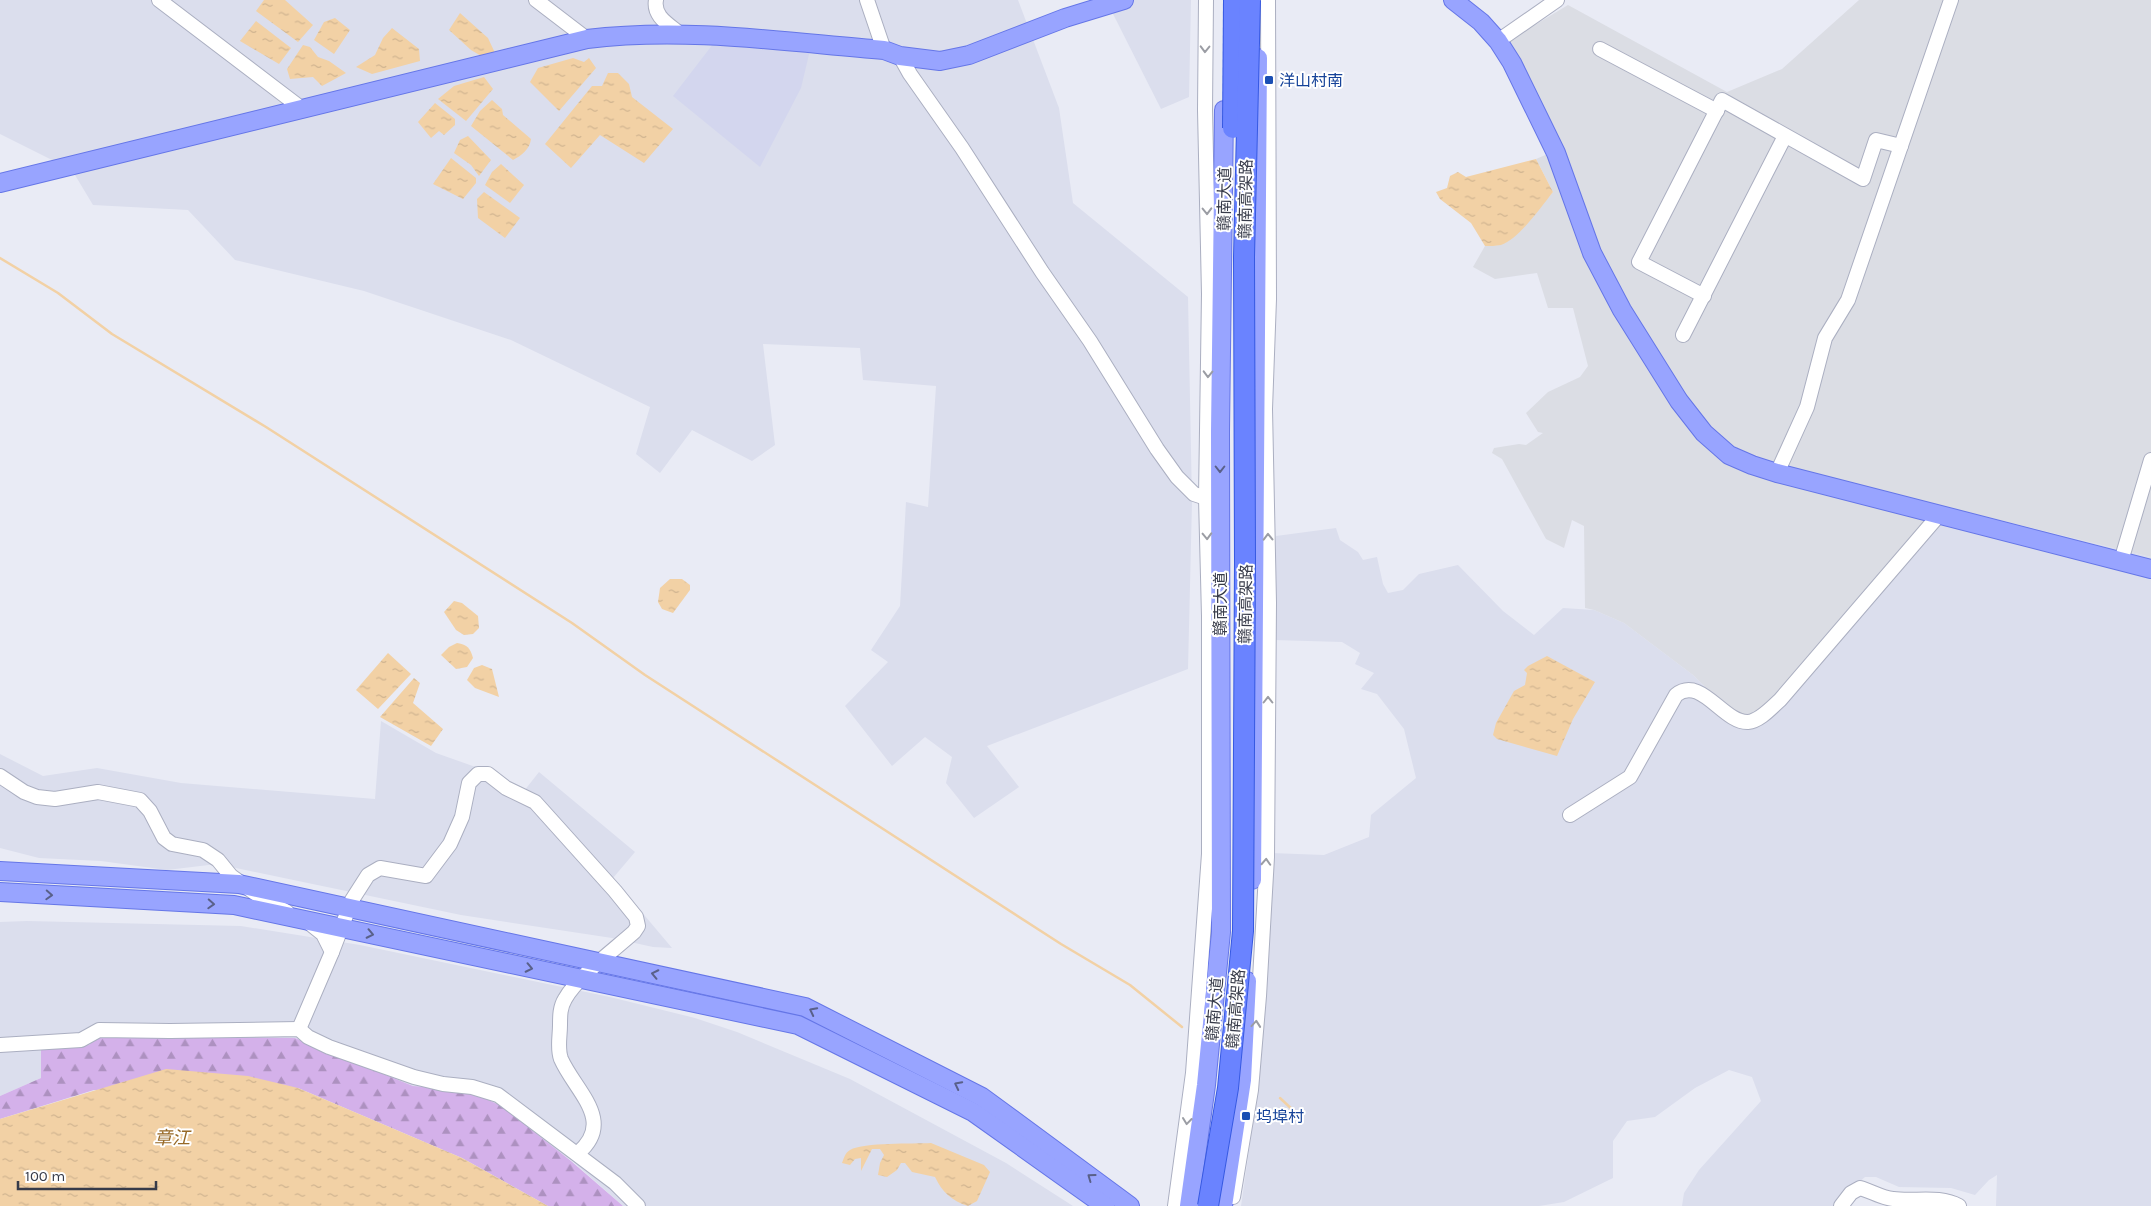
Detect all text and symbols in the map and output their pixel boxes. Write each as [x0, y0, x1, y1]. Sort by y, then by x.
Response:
one-way arrow [1200, 45, 1210, 53]
place label: 洋山村南 [1279, 71, 1343, 90]
marker: 洋山村南 [1263, 74, 1275, 86]
street label: 赣南高架路 [1235, 159, 1256, 239]
street label: 赣南大道 [1214, 167, 1235, 231]
one-way arrow [1202, 208, 1212, 215]
one-way arrow [1202, 370, 1213, 378]
one-way arrow [1215, 465, 1225, 473]
one-way arrow [1202, 532, 1212, 540]
one-way arrow [1262, 533, 1273, 541]
street label: 赣南高架路 [1235, 564, 1256, 644]
street label: 赣南大道 [1211, 572, 1230, 636]
one-way arrow [1263, 695, 1273, 703]
one-way arrow [1261, 858, 1272, 866]
one-way arrow [45, 889, 53, 900]
one-way arrow [207, 898, 215, 909]
one-way arrow [366, 928, 375, 939]
one-way arrow [525, 962, 534, 973]
street label: 赣南高架路 [1223, 968, 1248, 1050]
one-way arrow [651, 970, 659, 980]
street label: 赣南大道 [1202, 976, 1227, 1042]
one-way arrow [809, 1007, 818, 1017]
one-way arrow [1251, 1020, 1262, 1028]
one-way arrow [954, 1081, 963, 1091]
place label: 坞埠村 [1256, 1107, 1304, 1126]
marker: 坞埠村 [1240, 1110, 1252, 1122]
one-way arrow [1182, 1117, 1193, 1125]
water label: 章江 [154, 1127, 192, 1149]
scale bar [18, 1158, 155, 1190]
text: 100 m [25, 1167, 65, 1185]
one-way arrow [1087, 1174, 1097, 1183]

